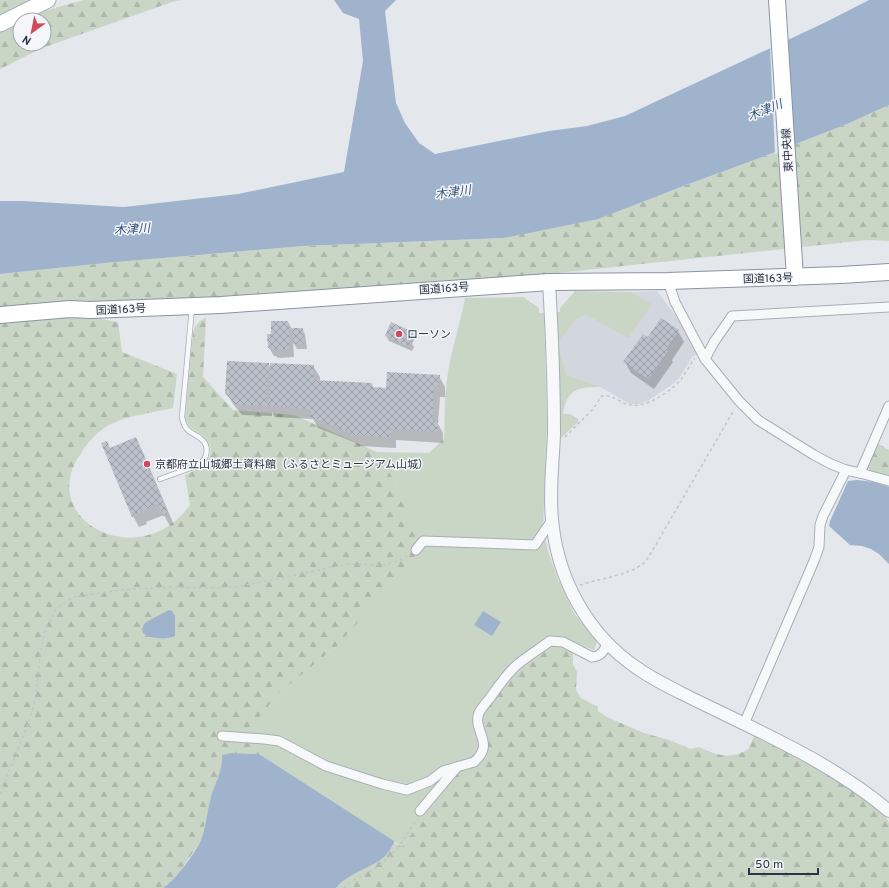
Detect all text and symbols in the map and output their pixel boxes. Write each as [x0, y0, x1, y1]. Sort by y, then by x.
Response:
north arrow [12, 12, 52, 52]
text: N [20, 32, 34, 48]
water label: 木津川 [746, 96, 787, 125]
street label: 東中央線 [779, 127, 797, 172]
water label: 木津川 [434, 182, 474, 203]
water label: 木津川 [114, 221, 153, 239]
street label: 国道163号 [743, 271, 793, 287]
street label: 国道163号 [418, 280, 470, 298]
street label: 国道163号 [96, 302, 147, 318]
place label: ローソン [407, 328, 451, 342]
marker: ローソン [394, 329, 404, 339]
place label: 京都府立山城郷土資料館（ふるさとミュージアム山城） [155, 458, 429, 472]
marker: 京都府立山城郷土資料館（ふるさとミュージアム山城） [142, 459, 152, 469]
scale bar [749, 850, 818, 876]
text: 50 m [755, 857, 783, 873]

